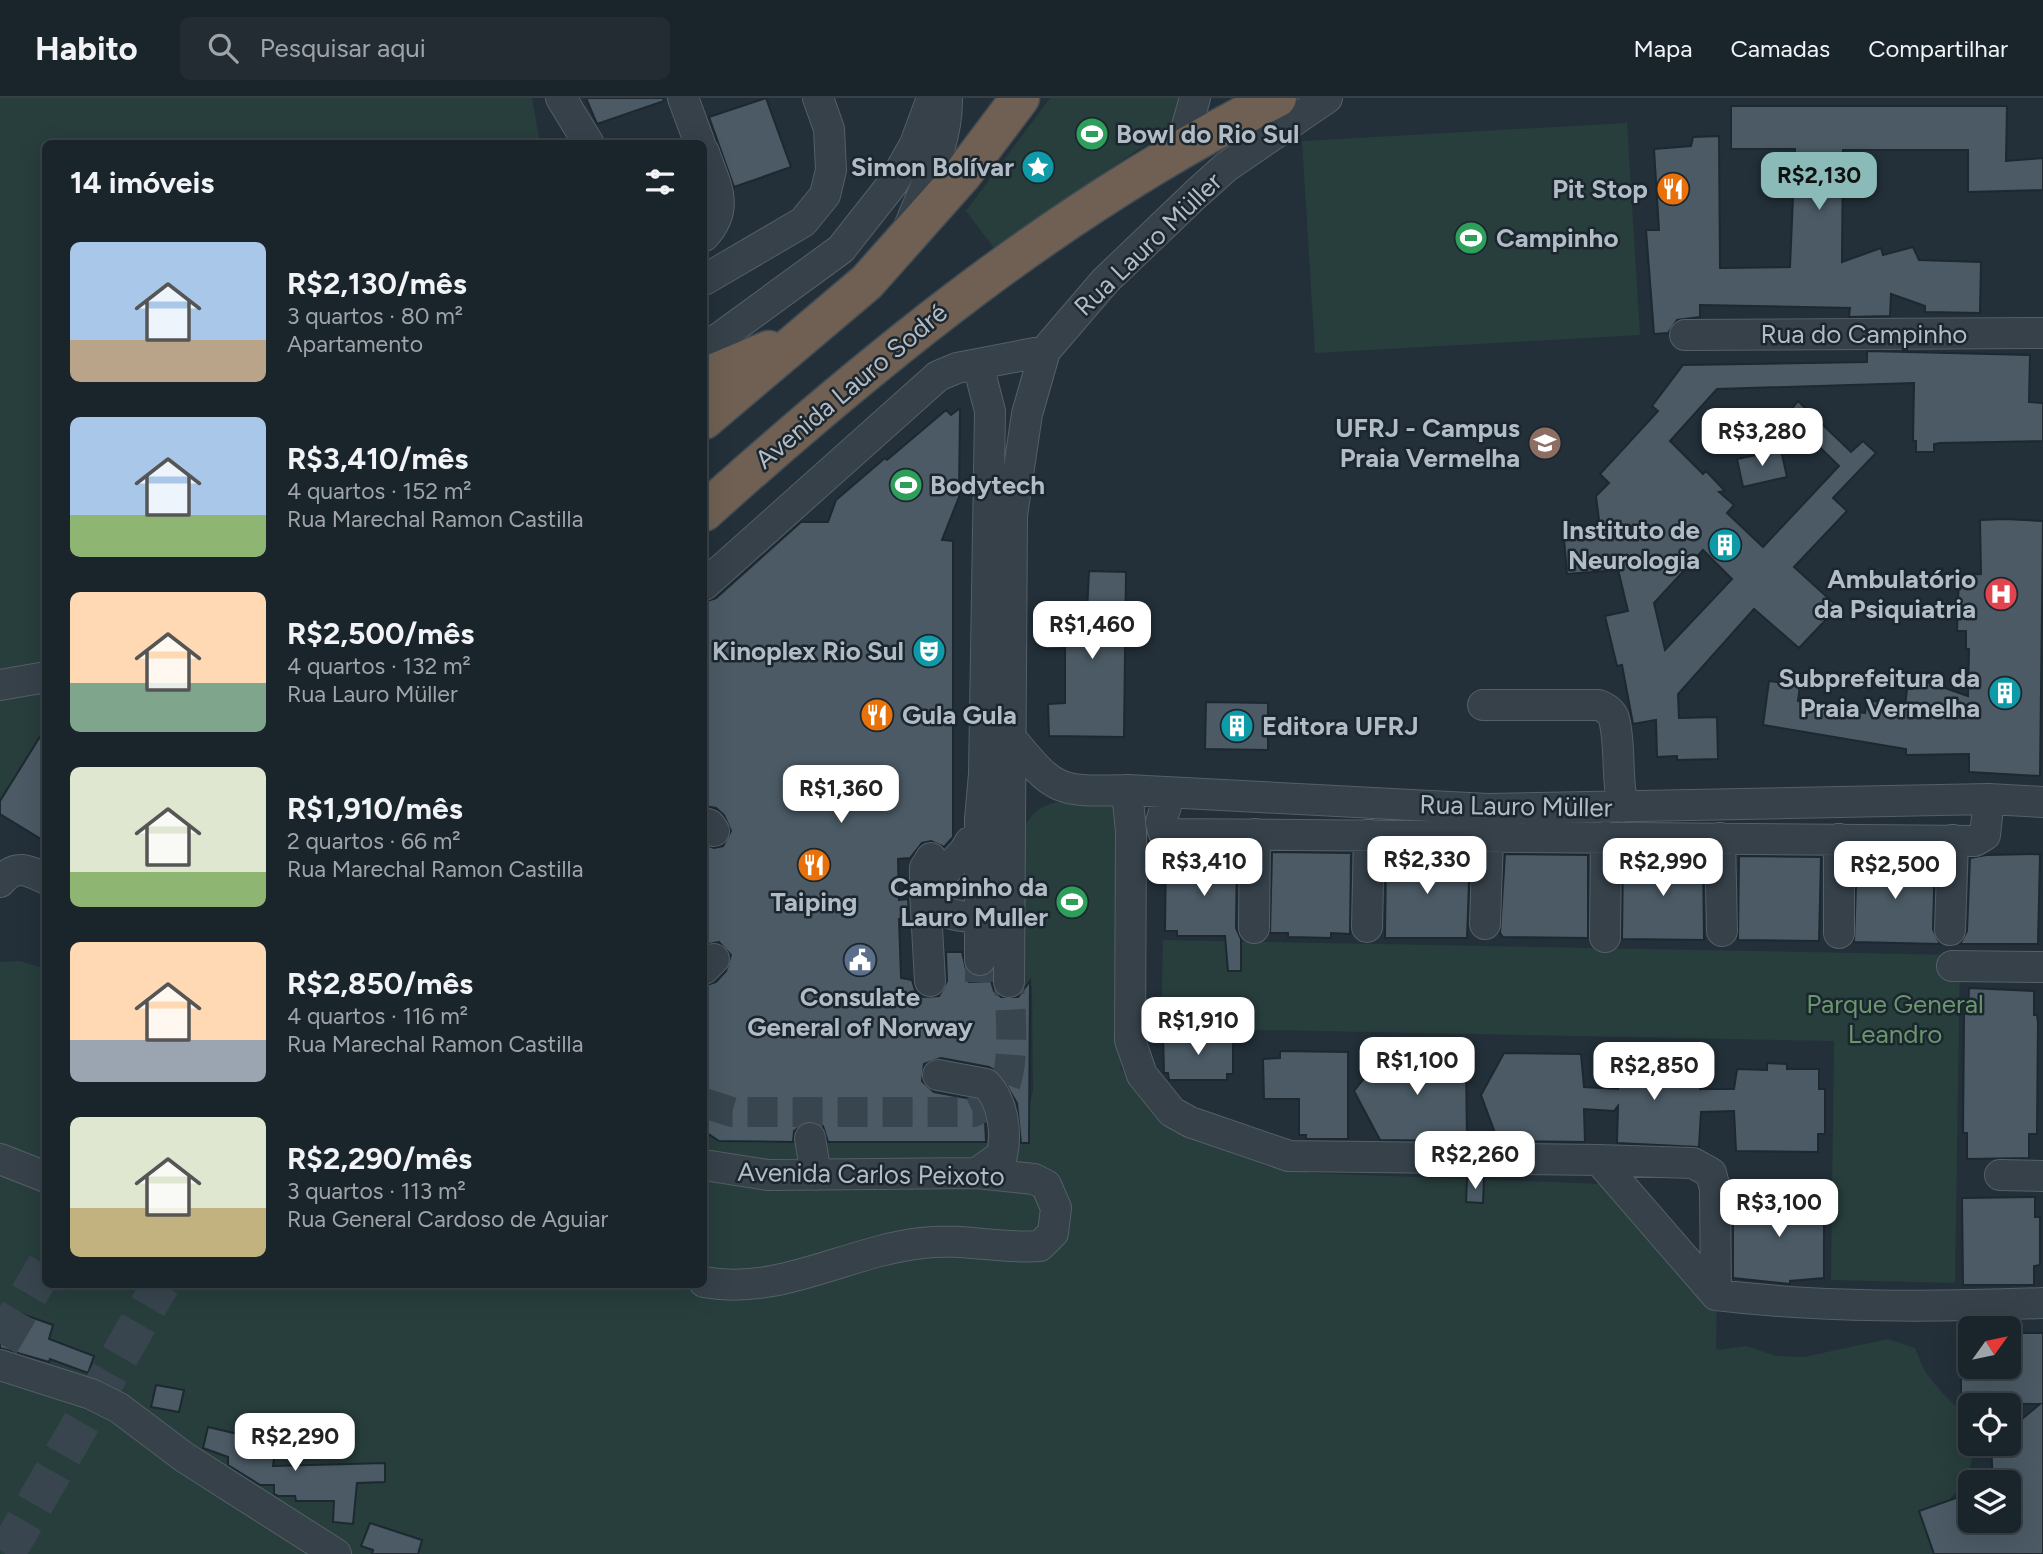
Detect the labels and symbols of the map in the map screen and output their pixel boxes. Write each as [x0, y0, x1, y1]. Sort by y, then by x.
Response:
sports icon: Bowl do Rio Sul [1073, 115, 1111, 153]
place label: Bowl do Rio Sul [1116, 118, 1299, 150]
place icon: Simon Bolívar [1019, 148, 1057, 186]
place label: Simon Bolívar [851, 151, 1014, 183]
pin: R$2,130 [1754, 152, 1884, 212]
street label: Rua Lauro Müller [1067, 165, 1229, 323]
restaurant icon: Pit Stop [1654, 170, 1692, 208]
place label: Pit Stop [1552, 173, 1648, 205]
sports icon: Campinho [1452, 219, 1490, 257]
place label: Campinho [1496, 222, 1619, 254]
street label: Avenida Lauro Sodré [748, 296, 954, 476]
street label: Rua do Campinho [1761, 318, 1967, 350]
pin: R$3,280 [1697, 408, 1827, 468]
place label: UFRJ - Campus Praia Vermelha [1335, 412, 1520, 474]
school or university icon: UFRJ - Campus Praia Vermelha [1526, 424, 1564, 462]
sports icon: Bodytech [887, 466, 925, 504]
place label: Bodytech [930, 469, 1045, 501]
place label: Instituto de Neurologia [1562, 514, 1700, 576]
building icon: Instituto de Neurologia [1706, 526, 1744, 564]
place label: Ambulatório da Psiquiatria [1814, 563, 1976, 625]
hospital icon: Ambulatório da Psiquiatria [1982, 575, 2020, 613]
pin: R$1,460 [1027, 602, 1157, 661]
theatre icon: Kinoplex Rio Sul [910, 632, 948, 670]
place label: Kinoplex Rio Sul [712, 635, 904, 667]
place label: Subprefeitura da Praia Vermelha [1778, 662, 1980, 724]
building icon: Subprefeitura da Praia Vermelha [1986, 674, 2024, 712]
restaurant icon: Gula Gula [858, 696, 896, 734]
place label: Gula Gula [902, 699, 1017, 731]
building icon: Editora UFRJ [1218, 707, 1256, 745]
place label: Editora UFRJ [1262, 710, 1419, 742]
pin: R$1,360 [776, 766, 906, 825]
street label: Rua Lauro Müller [1419, 788, 1613, 824]
pin: R$2,330 [1362, 836, 1492, 896]
pin: R$3,410 [1139, 838, 1269, 898]
pin: R$2,990 [1598, 838, 1728, 898]
pin: R$2,500 [1830, 842, 1960, 901]
restaurant icon: Taiping [795, 846, 833, 884]
place label: Campinho da Lauro Muller [890, 871, 1048, 933]
sports icon: Campinho da Lauro Muller [1053, 883, 1091, 921]
place label: Taiping [771, 886, 857, 918]
public building icon: Consulate General of Norway [841, 941, 879, 979]
place label: Consulate General of Norway [747, 981, 973, 1043]
park label: Parque General Leandro [1806, 988, 1984, 1050]
pin: R$1,910 [1133, 998, 1263, 1057]
pin: R$1,100 [1352, 1038, 1482, 1097]
pin: R$2,850 [1589, 1042, 1719, 1102]
pin: R$2,260 [1410, 1132, 1540, 1191]
street label: Avenida Carlos Peixoto [737, 1156, 1005, 1192]
pin: R$3,100 [1714, 1180, 1844, 1239]
north arrow [1958, 1316, 2021, 1379]
pin: R$2,290 [230, 1414, 360, 1473]

